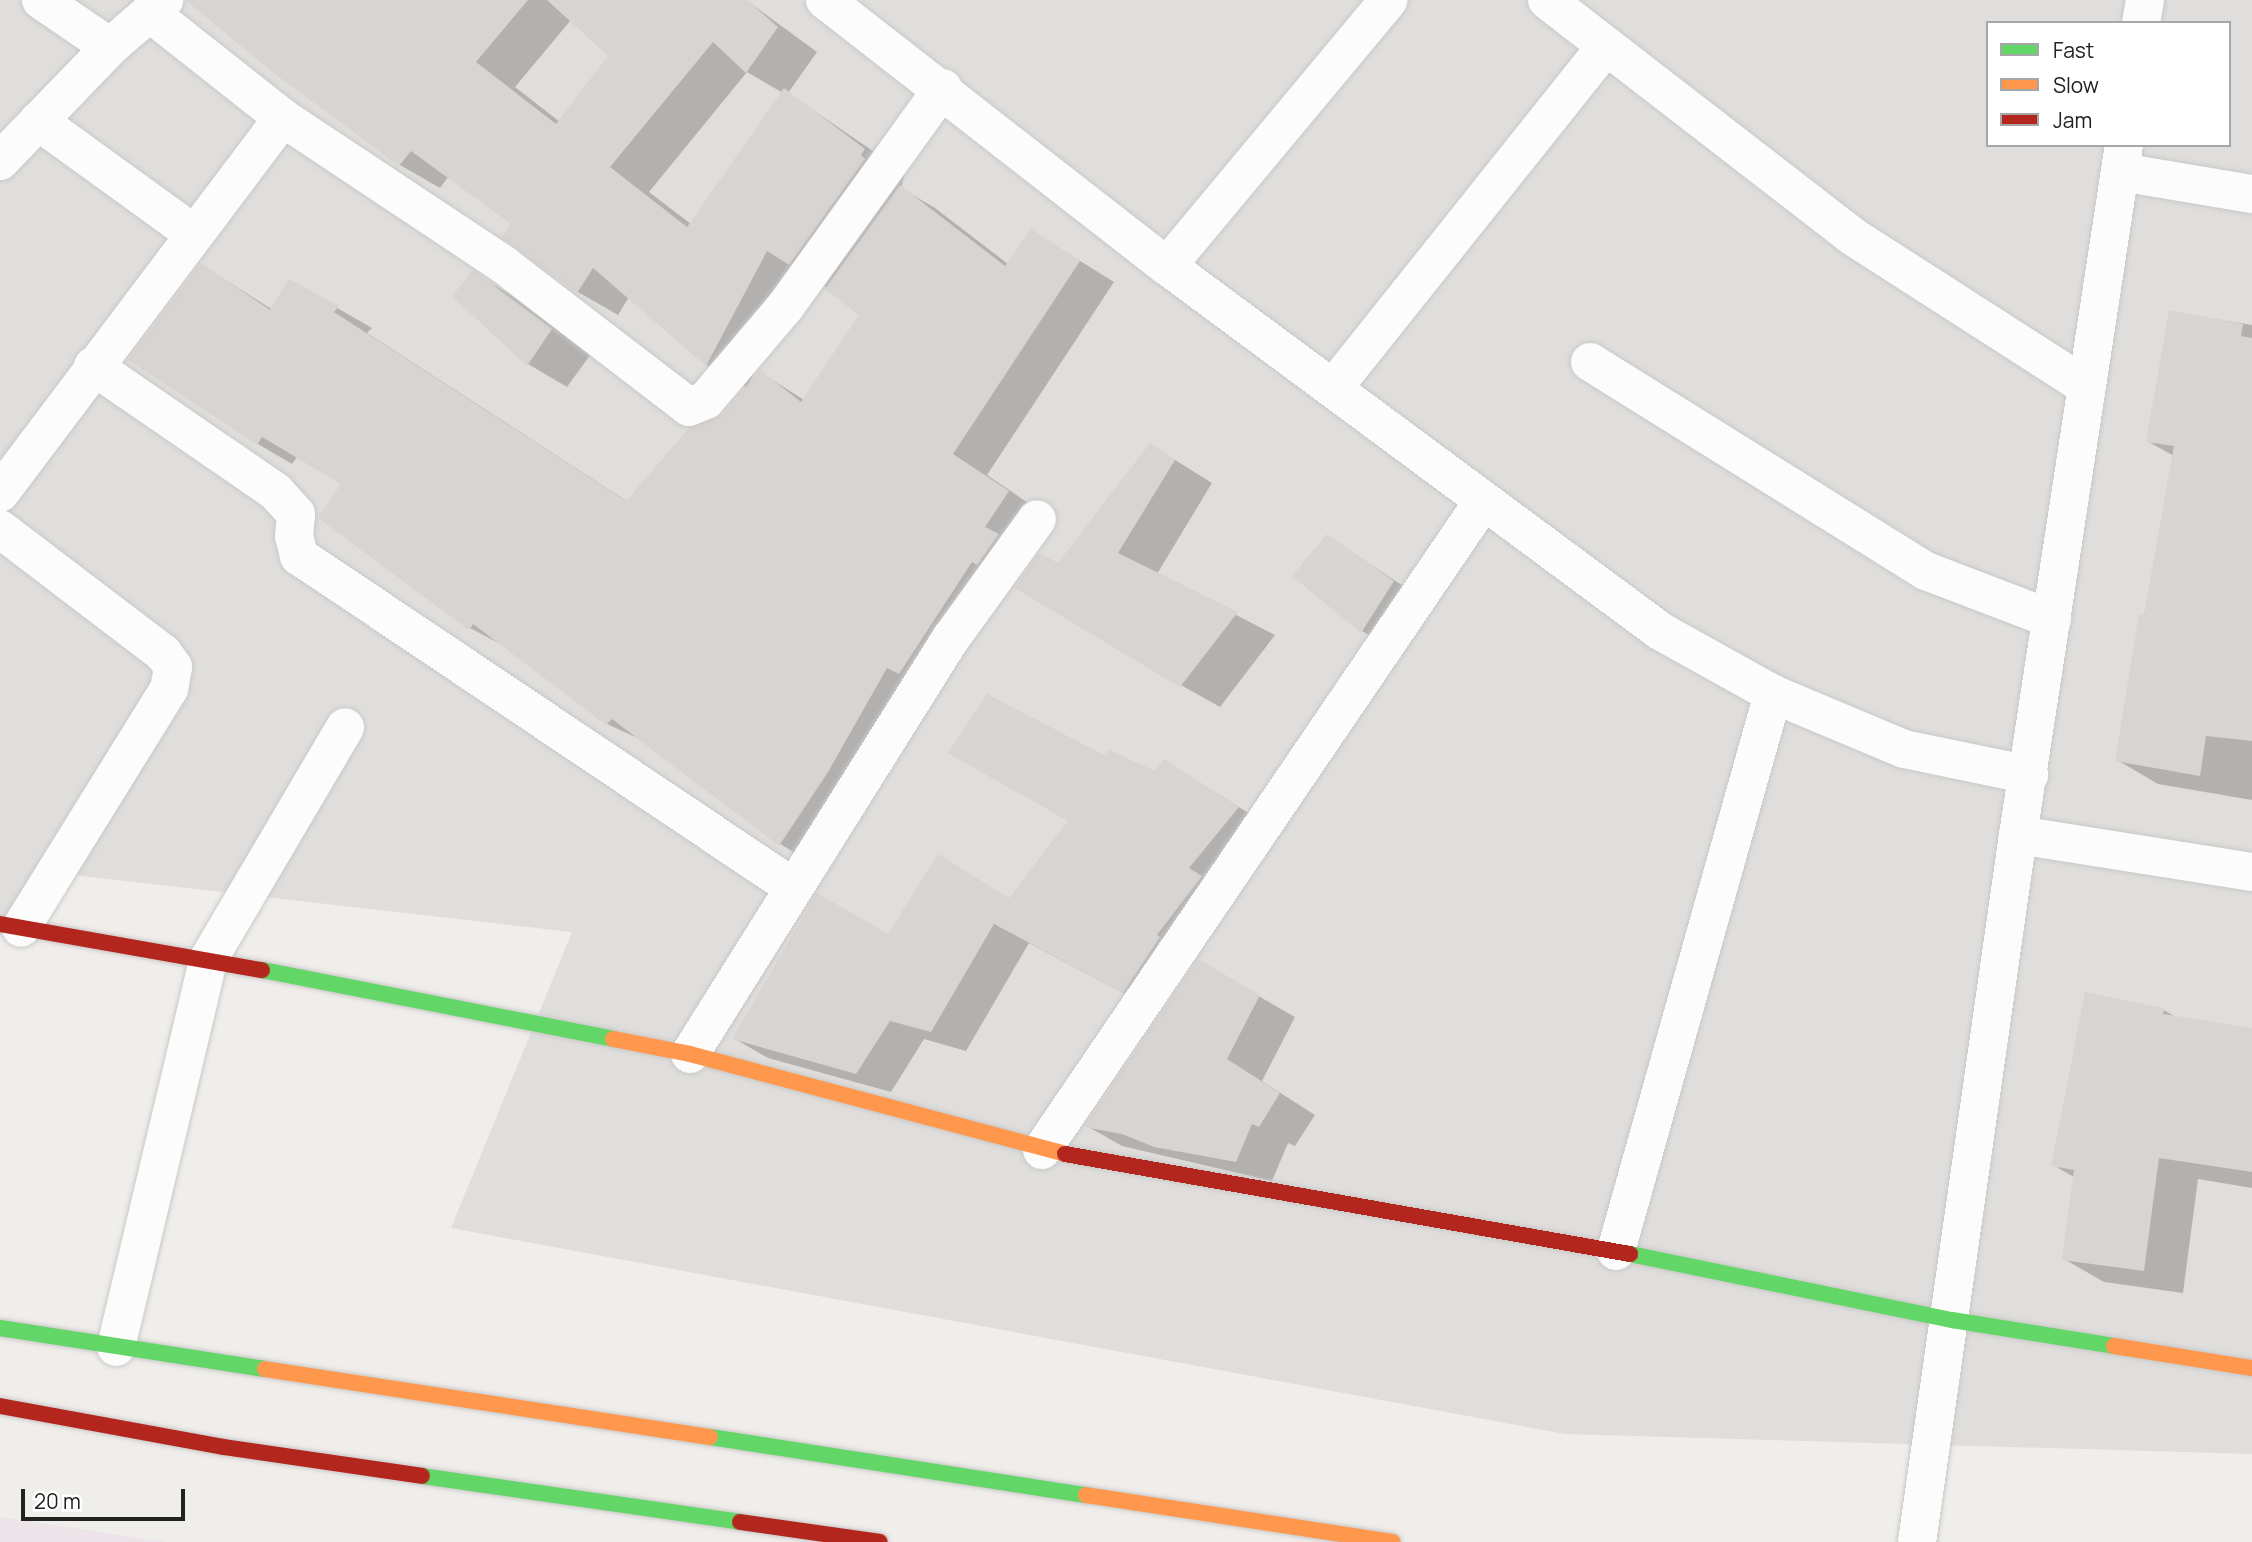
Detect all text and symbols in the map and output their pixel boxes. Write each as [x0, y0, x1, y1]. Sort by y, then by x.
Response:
legend [1986, 21, 2231, 147]
text: Fast [2053, 36, 2094, 64]
text: Slow [2053, 71, 2099, 99]
text: Jam [2053, 106, 2092, 134]
scale bar [24, 1476, 189, 1520]
text: 20 m [34, 1487, 81, 1515]

